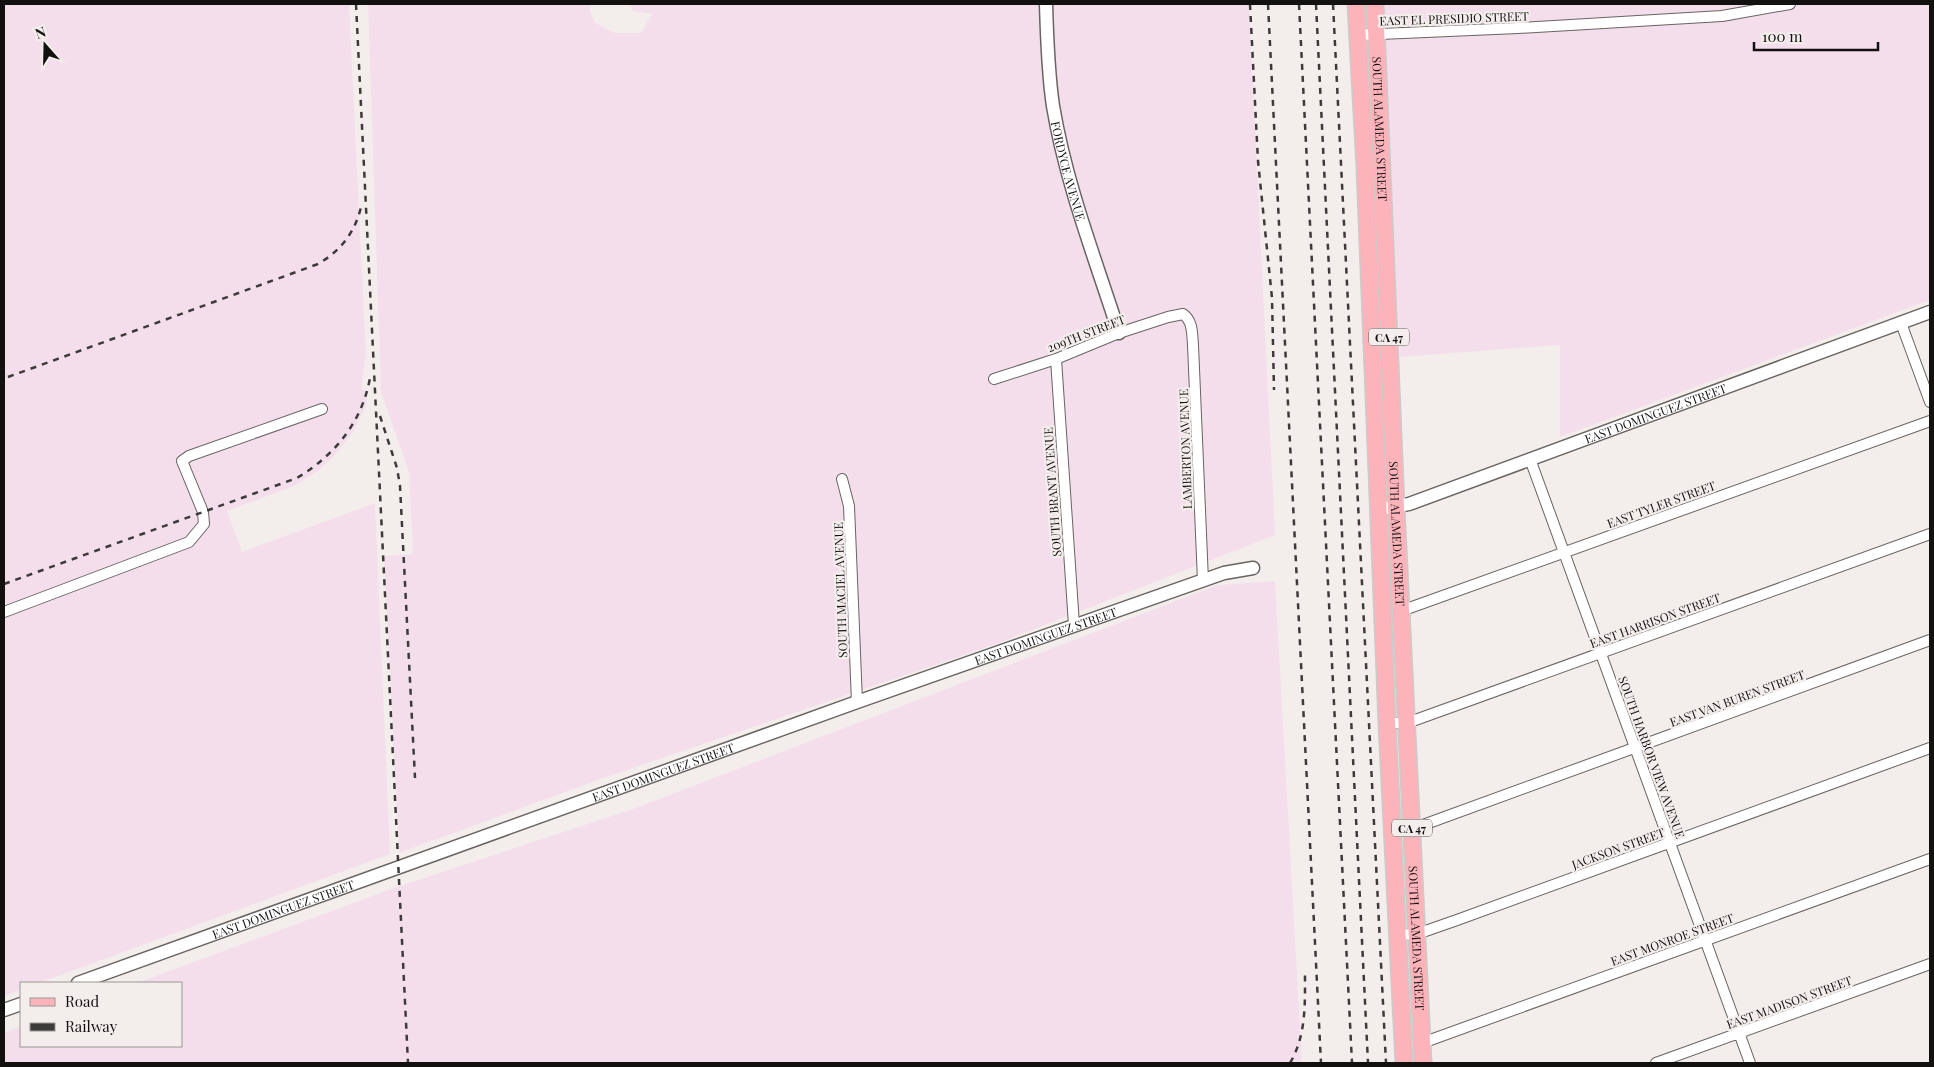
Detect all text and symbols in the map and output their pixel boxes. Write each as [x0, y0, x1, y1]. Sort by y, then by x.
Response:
street label: EAST EL PRESIDIO STREET [1379, 7, 1530, 29]
north arrow [20, 20, 70, 70]
scale bar [1754, 20, 1878, 52]
text: N [32, 22, 48, 43]
text: 100 m [1762, 26, 1803, 46]
street label: SOUTH ALAMEDA STREET [1369, 56, 1391, 202]
street label: FORDYCE AVENUE [1048, 120, 1089, 223]
street label: 209TH STREET [1045, 311, 1128, 355]
road number: CA 47 [1369, 328, 1409, 346]
street label: EAST DOMINGUEZ STREET [1582, 380, 1729, 447]
street label: LAMBERTON AVENUE [1175, 389, 1195, 509]
street label: SOUTH BRANT AVENUE [1040, 427, 1064, 557]
street label: SOUTH ALAMEDA STREET [1386, 461, 1409, 607]
street label: EAST TYLER STREET [1604, 477, 1718, 531]
street label: SOUTH MACIEL AVENUE [830, 522, 850, 658]
street label: EAST HARRISON STREET [1587, 589, 1723, 651]
street label: EAST DOMINGUEZ STREET [972, 603, 1119, 668]
street label: EAST VAN BUREN STREET [1667, 666, 1807, 730]
street label: SOUTH HARBOR VIEW AVENUE [1615, 674, 1689, 840]
street label: EAST DOMINGUEZ STREET [590, 739, 737, 805]
road number: CA 47 [1392, 820, 1432, 836]
street label: JACKSON STREET [1568, 824, 1667, 873]
street label: SOUTH ALAMEDA STREET [1405, 865, 1428, 1011]
street label: EAST DOMINGUEZ STREET [210, 876, 357, 942]
street label: EAST MONROE STREET [1608, 909, 1736, 969]
street label: EAST MADISON STREET [1724, 972, 1854, 1032]
legend [20, 982, 182, 1047]
text: Road [65, 991, 99, 1011]
text: Railway [65, 1016, 118, 1036]

